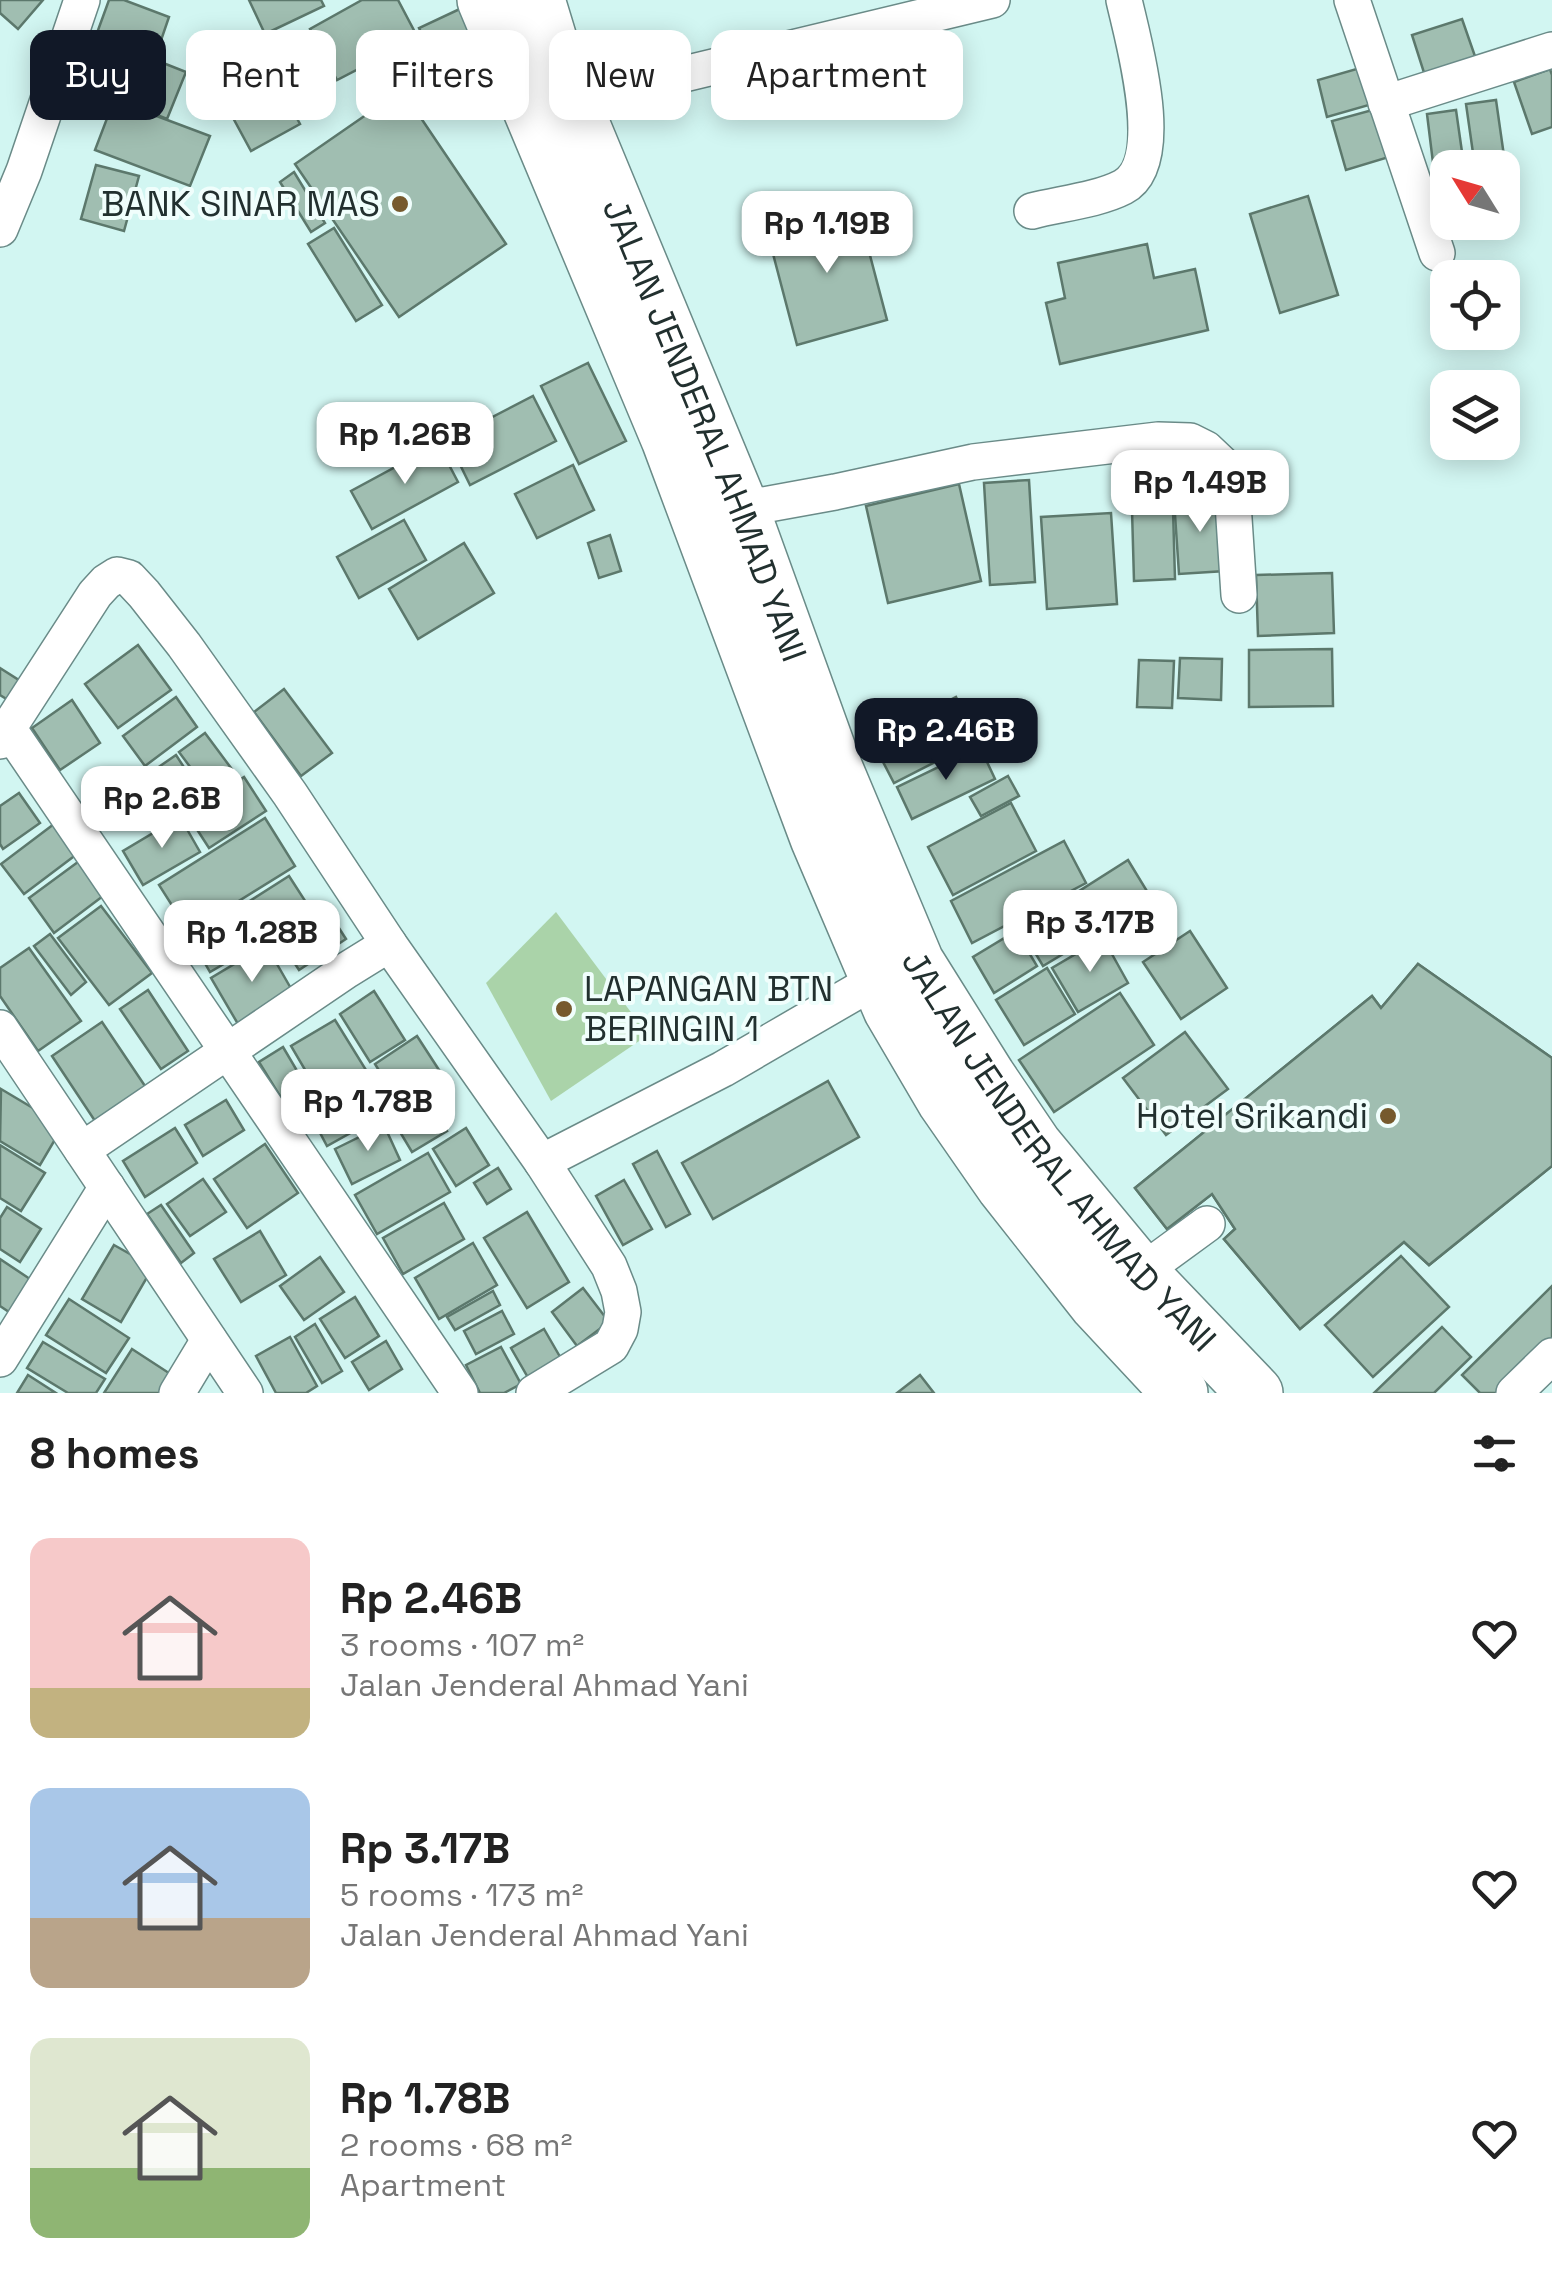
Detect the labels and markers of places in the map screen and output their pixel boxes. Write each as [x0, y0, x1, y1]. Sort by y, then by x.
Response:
place label: BANK SINAR MAS [101, 182, 380, 226]
pin: Rp 1.19B [724, 191, 930, 276]
marker: BANK SINAR MAS [389, 193, 411, 215]
pin: Rp 1.26B [302, 402, 508, 487]
pin: Rp 1.49B [1097, 450, 1303, 535]
pin: Rp 2.46B [843, 698, 1049, 783]
pin: Rp 2.6B [70, 766, 254, 851]
pin: Rp 3.17B [987, 890, 1193, 975]
pin: Rp 1.28B [149, 900, 355, 985]
place label: LAPANGAN BTN BERINGIN 1 [584, 967, 833, 1051]
marker: LAPANGAN BTN BERINGIN 1 [553, 998, 575, 1020]
pin: Rp 1.78B [265, 1069, 471, 1154]
place label: Hotel Srikandi [1136, 1094, 1368, 1138]
marker: Hotel Srikandi [1377, 1105, 1399, 1127]

